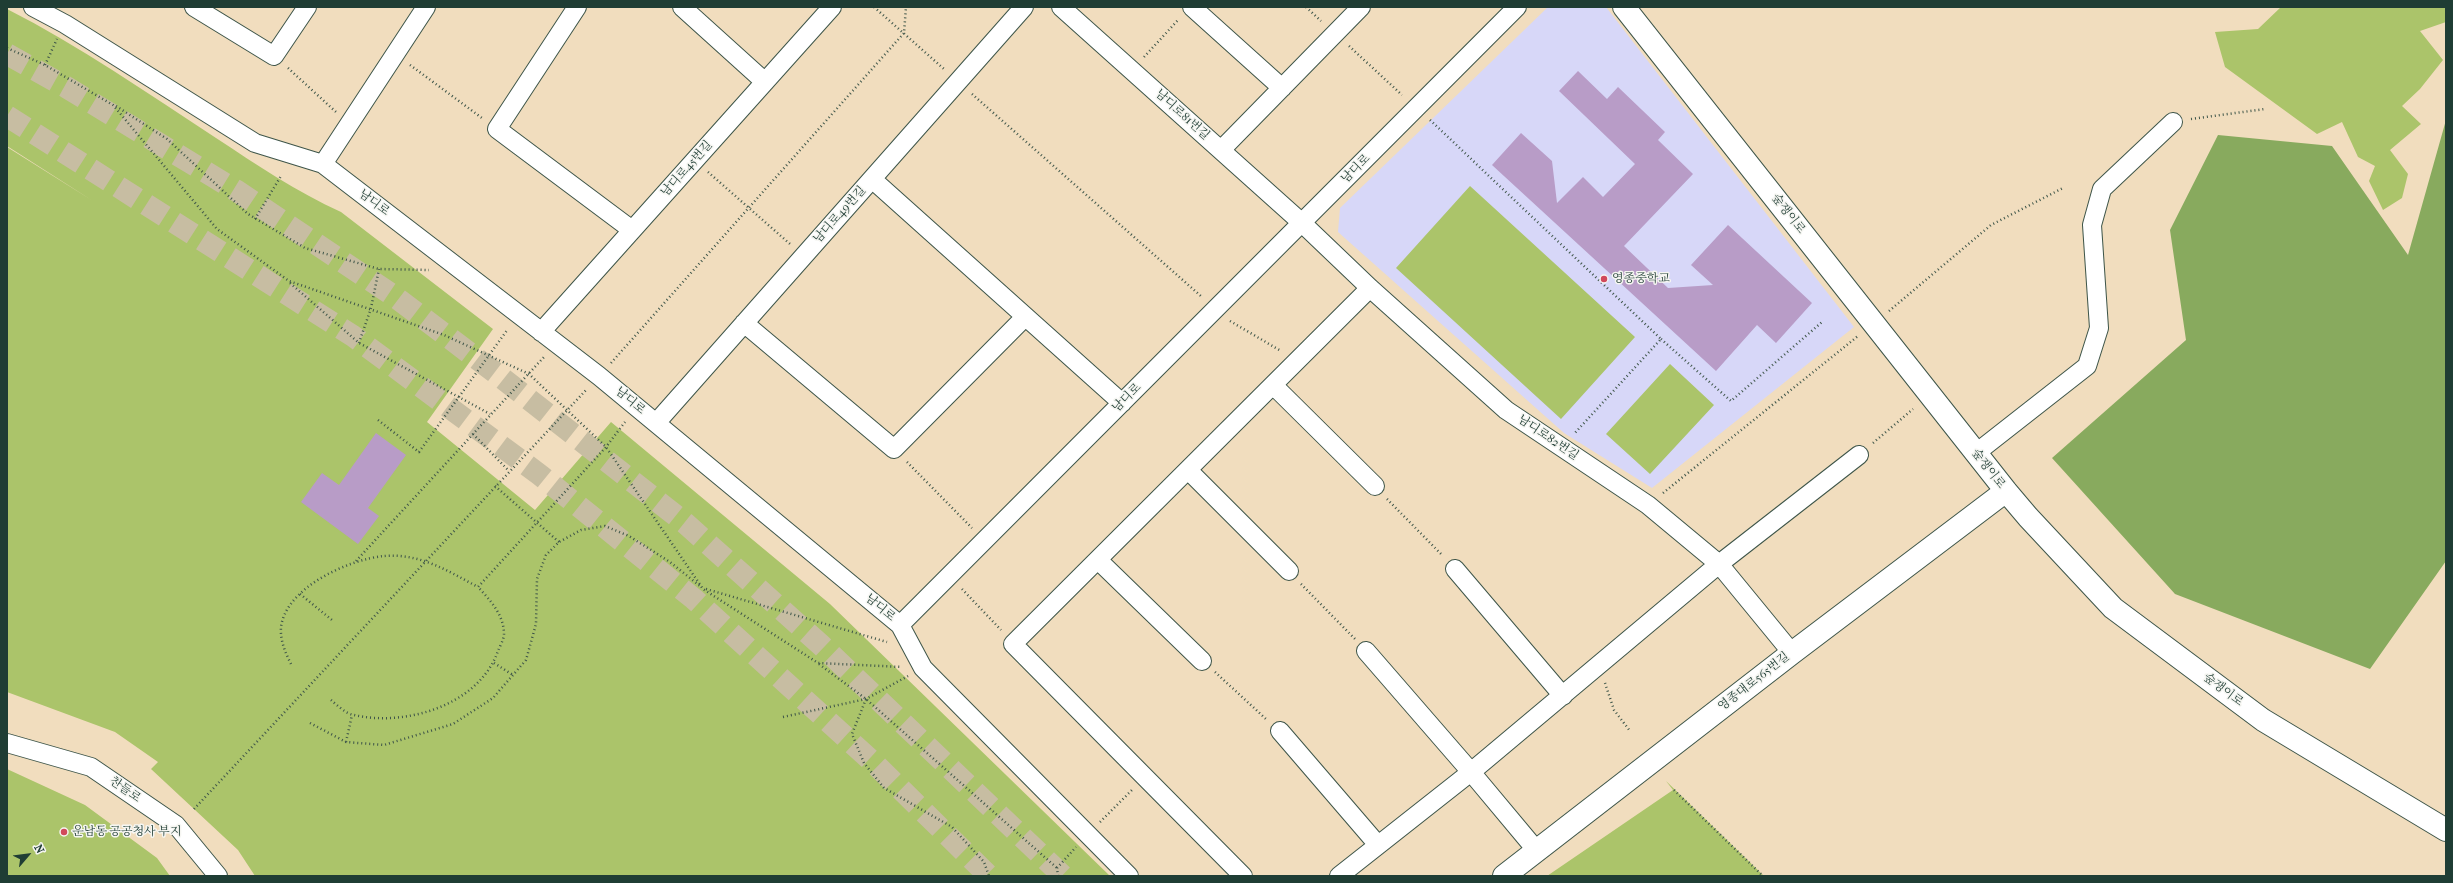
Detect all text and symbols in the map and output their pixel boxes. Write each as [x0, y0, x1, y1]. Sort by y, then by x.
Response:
street label: 남디로81번길 [1152, 87, 1212, 143]
street label: 남디로45번길 [658, 138, 716, 200]
street label: 남디로 [1339, 152, 1373, 186]
street label: 남디로49번길 [811, 184, 869, 246]
street label: 남디로 [356, 187, 392, 219]
street label: 숲쟁이로 [1768, 191, 1808, 237]
place label: 영종중학교 [1612, 272, 1670, 286]
marker: 영종중학교 [1599, 274, 1609, 284]
street label: 남디로 [1110, 381, 1144, 415]
street label: 남디로 [612, 384, 648, 418]
street label: 남디로82번길 [1515, 412, 1581, 464]
street label: 숲쟁이로 [1968, 446, 2008, 492]
street label: 남디로 [862, 591, 898, 625]
street label: 영종대로565번길 [1716, 650, 1792, 714]
street label: 숲쟁이로 [2200, 670, 2246, 710]
street label: 찬들로 [107, 774, 143, 806]
place label: 운남동 공공청사 부지 [72, 825, 181, 839]
marker: 운남동 공공청사 부지 [59, 827, 69, 837]
north arrow [8, 835, 48, 875]
text: N [31, 842, 47, 856]

